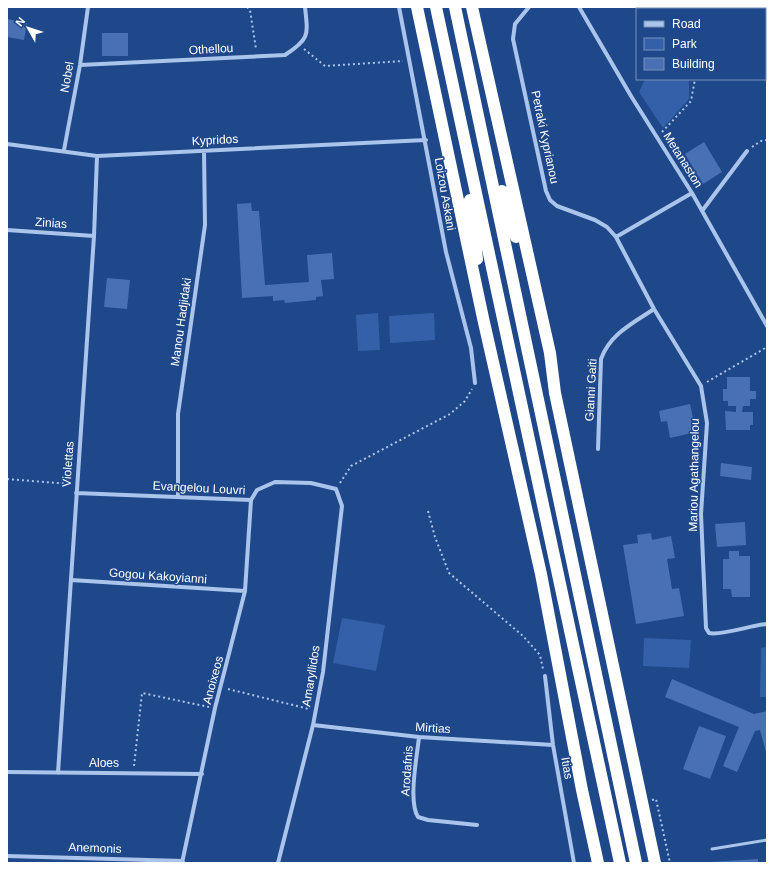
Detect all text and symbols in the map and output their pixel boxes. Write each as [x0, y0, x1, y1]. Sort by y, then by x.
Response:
north arrow [8, 8, 48, 48]
legend [636, 8, 766, 80]
text: N [13, 15, 27, 29]
text: Road [672, 17, 701, 31]
text: Park [672, 37, 698, 51]
street label: Othellou [188, 41, 234, 57]
text: Building [672, 57, 715, 71]
street label: Nobel [57, 60, 77, 94]
street label: Petraki Kyprianou [528, 89, 562, 185]
street label: Metanaston [660, 130, 706, 190]
street label: Kypridos [191, 132, 239, 148]
street label: Loizou Askani [432, 156, 458, 232]
street label: Zinias [35, 215, 67, 231]
street label: Manou Hadjidaki [168, 277, 194, 367]
street label: Gianni Gaiti [582, 358, 600, 422]
street label: Mariou Agathangelou [686, 418, 702, 532]
street label: Violettas [59, 441, 77, 487]
street label: Evangelou Louvri [152, 479, 246, 497]
street label: Gogou Kakoyianni [109, 566, 207, 586]
street label: Amaryllidos [299, 644, 323, 708]
street label: Anoixeos [200, 654, 226, 706]
street label: Mirtias [415, 720, 451, 736]
street label: Arodafnis [398, 745, 416, 797]
street label: Aloes [89, 756, 119, 770]
street label: Itias [558, 756, 576, 780]
street label: Anemonis [68, 840, 122, 856]

